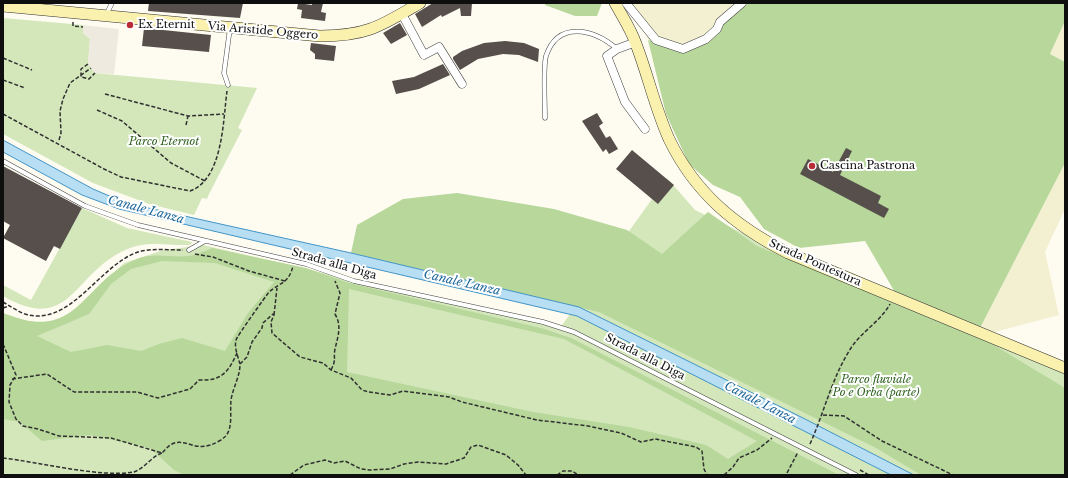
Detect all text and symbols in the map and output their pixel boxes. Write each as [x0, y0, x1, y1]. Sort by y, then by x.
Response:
place label: Ex Eternit [138, 18, 195, 32]
marker: Ex Eternit [125, 20, 135, 30]
street label: Via Aristide Oggero [207, 20, 319, 42]
park label: Parco Eternot [129, 135, 199, 149]
place label: Cascina Pastrona [820, 159, 915, 173]
marker: Cascina Pastrona [807, 161, 817, 171]
water label: Canale Lanza [106, 193, 186, 227]
street label: Strada Pontestura [767, 237, 863, 289]
street label: Strada alla Diga [290, 246, 378, 282]
water label: Canale Lanza [422, 267, 502, 299]
street label: Strada alla Diga [603, 331, 687, 383]
park label: Parco fluviale Po e Orba (parte) [833, 373, 919, 399]
water label: Canale Lanza [722, 379, 798, 427]

